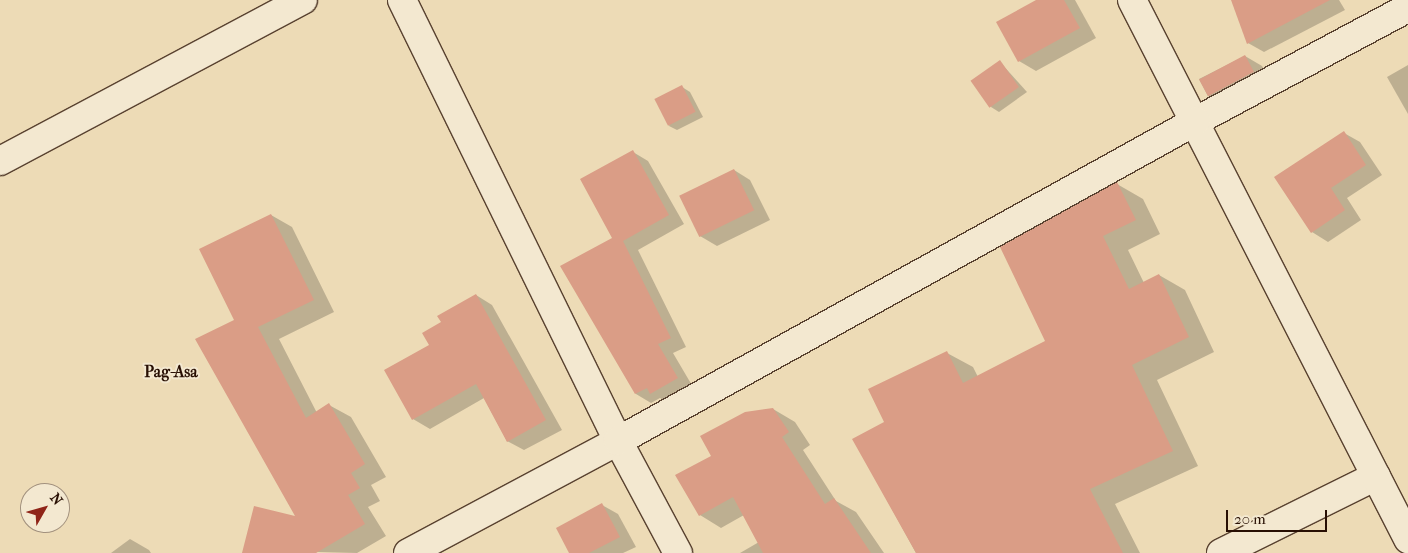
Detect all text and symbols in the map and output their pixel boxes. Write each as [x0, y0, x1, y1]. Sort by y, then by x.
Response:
district label: Pag-Asa [144, 362, 198, 382]
north arrow [20, 483, 70, 533]
text: N [46, 490, 66, 508]
scale bar [1228, 500, 1329, 532]
text: 20 m [1234, 510, 1266, 528]

